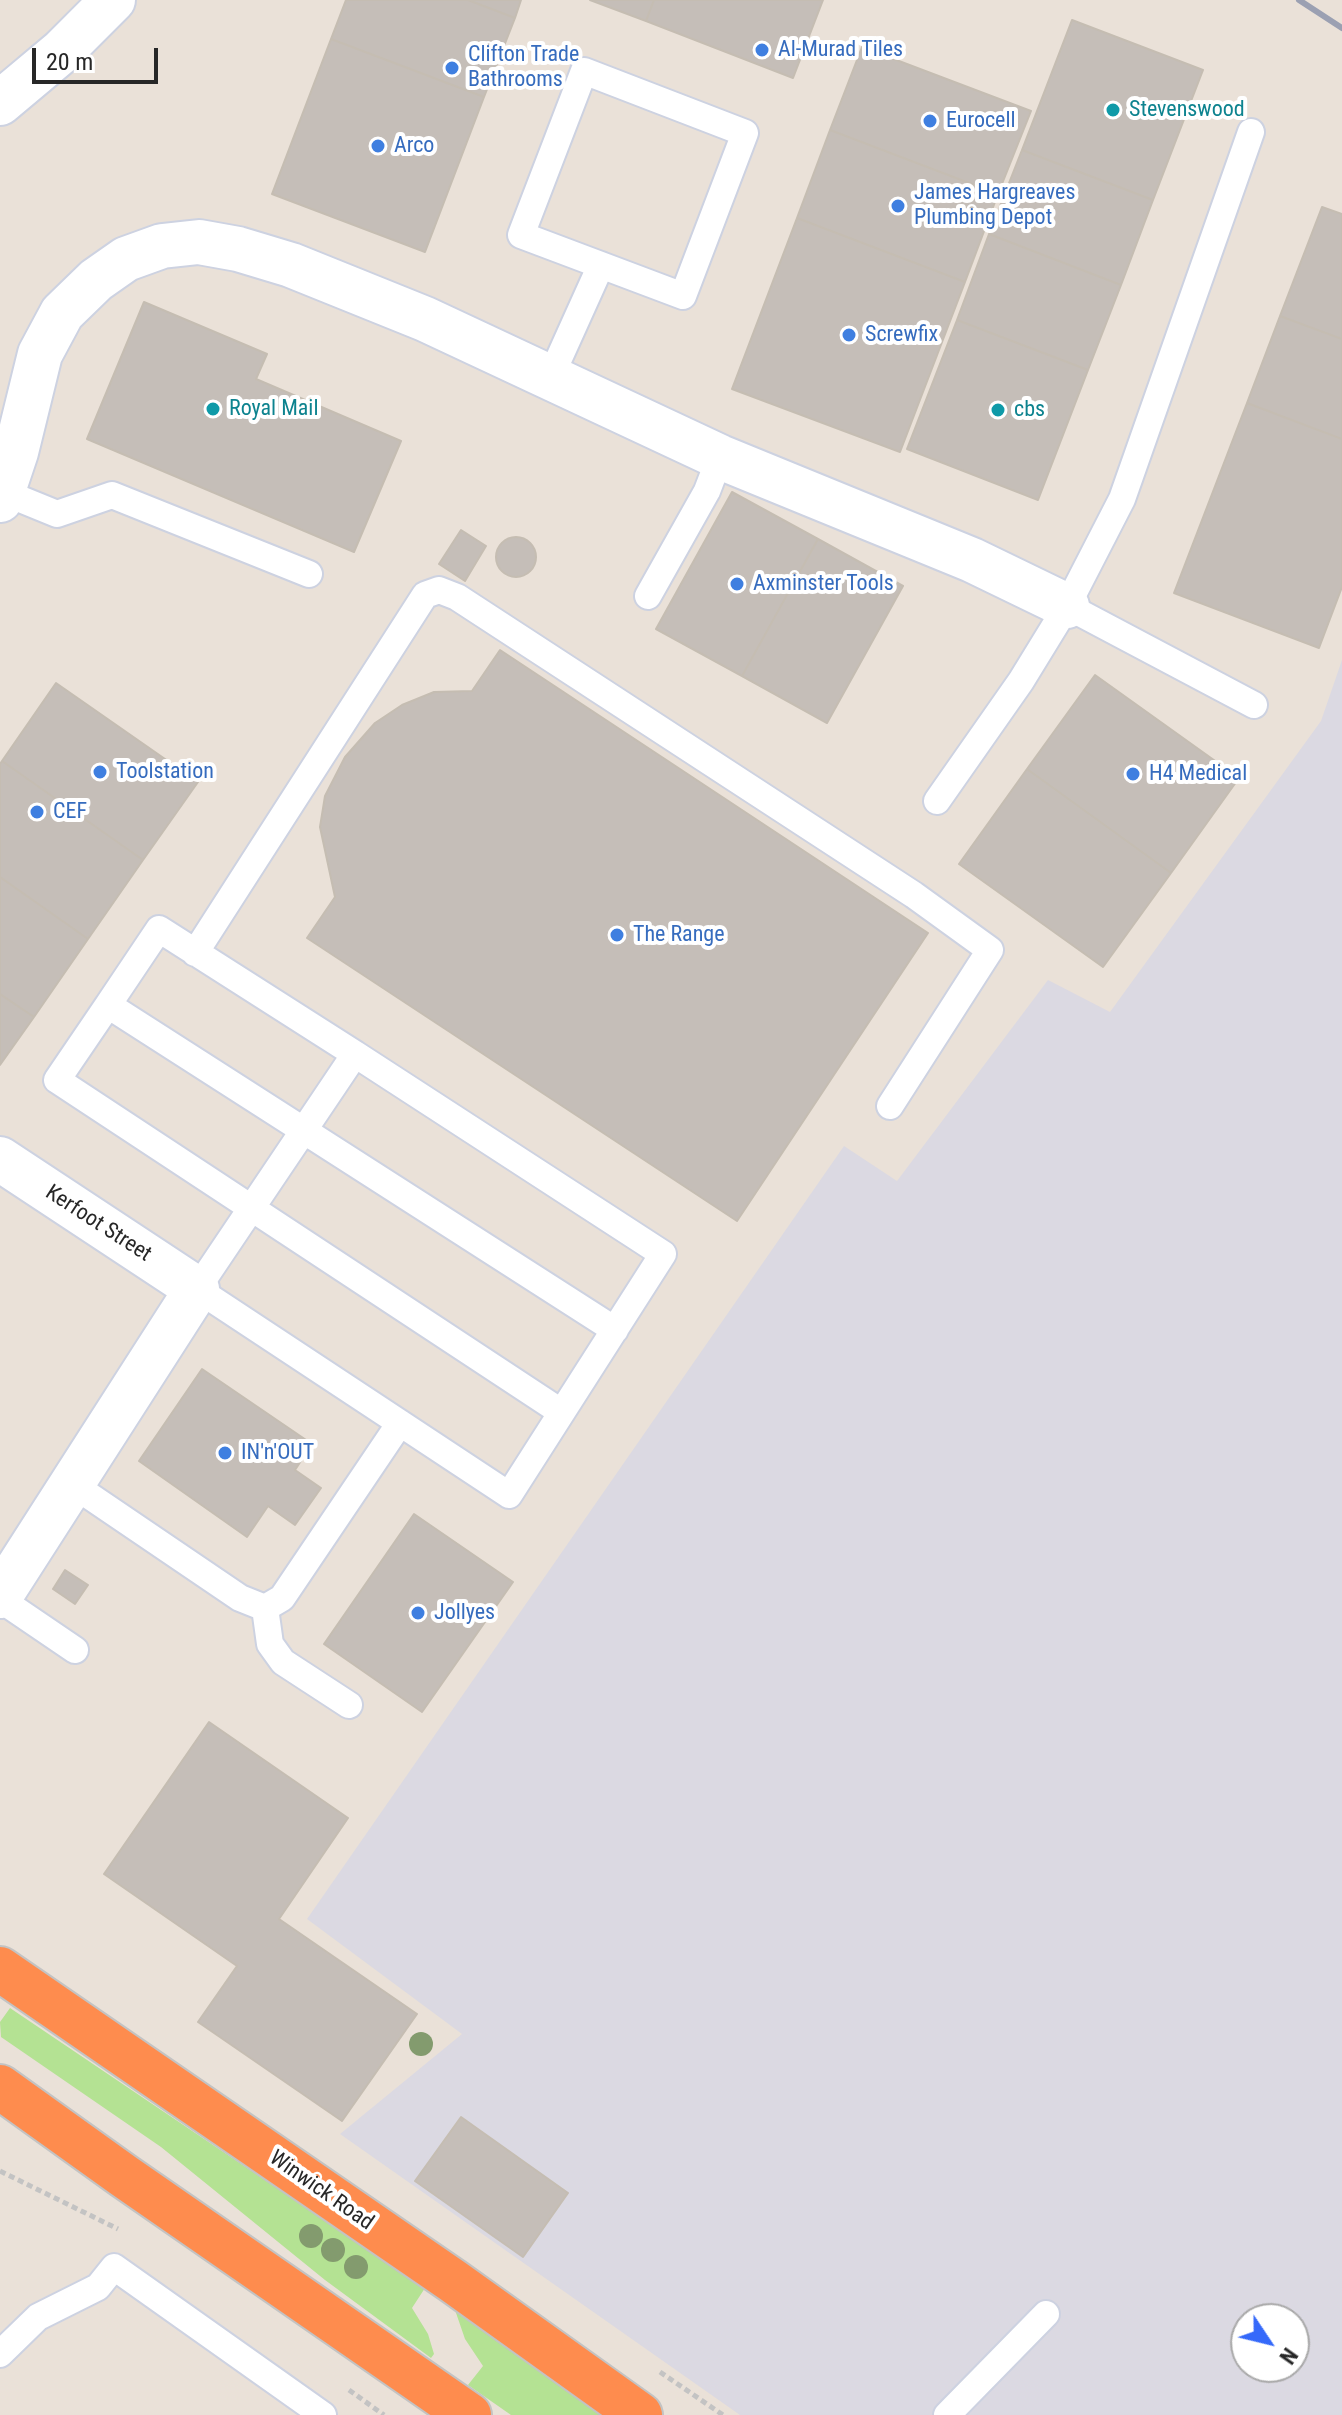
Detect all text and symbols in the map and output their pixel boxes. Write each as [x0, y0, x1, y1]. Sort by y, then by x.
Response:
scale bar [36, 32, 162, 82]
place label: Al-Murad Tiles [778, 37, 903, 63]
marker: Al-Murad Tiles [753, 41, 771, 59]
place label: Clifton Trade Bathrooms [468, 42, 579, 94]
text: 20 m [46, 48, 93, 76]
marker: Clifton Trade Bathrooms [443, 59, 461, 77]
place label: Stevenswood [1129, 97, 1245, 123]
marker: Stevenswood [1104, 101, 1122, 119]
place label: Eurocell [946, 108, 1015, 134]
marker: Eurocell [921, 112, 939, 130]
place label: Arco [394, 133, 434, 159]
marker: Arco [369, 137, 387, 155]
place label: James Hargreaves Plumbing Depot [914, 180, 1075, 232]
marker: James Hargreaves Plumbing Depot [889, 197, 907, 215]
place label: Screwfix [865, 322, 938, 348]
marker: Screwfix [840, 326, 858, 344]
place label: Royal Mail [229, 396, 318, 422]
place label: cbs [1014, 397, 1045, 423]
marker: Royal Mail [204, 400, 222, 418]
marker: cbs [989, 401, 1007, 419]
place label: Axminster Tools [753, 571, 894, 597]
marker: Axminster Tools [728, 575, 746, 593]
place label: Toolstation [116, 759, 214, 785]
place label: H4 Medical [1149, 761, 1247, 787]
marker: Toolstation [91, 763, 109, 781]
marker: H4 Medical [1124, 765, 1142, 783]
place label: CEF [53, 799, 87, 825]
marker: CEF [28, 803, 46, 821]
place label: The Range [633, 922, 724, 948]
marker: The Range [608, 926, 626, 944]
street label: Kerfoot Street [40, 1180, 156, 1268]
place label: IN'n'OUT [241, 1440, 314, 1466]
marker: IN'n'OUT [216, 1444, 234, 1462]
place label: Jollyes [434, 1600, 495, 1626]
marker: Jollyes [409, 1604, 427, 1622]
street label: Winwick Road [264, 2145, 378, 2237]
north arrow [1230, 2303, 1310, 2383]
text: N [1274, 2343, 1303, 2369]

